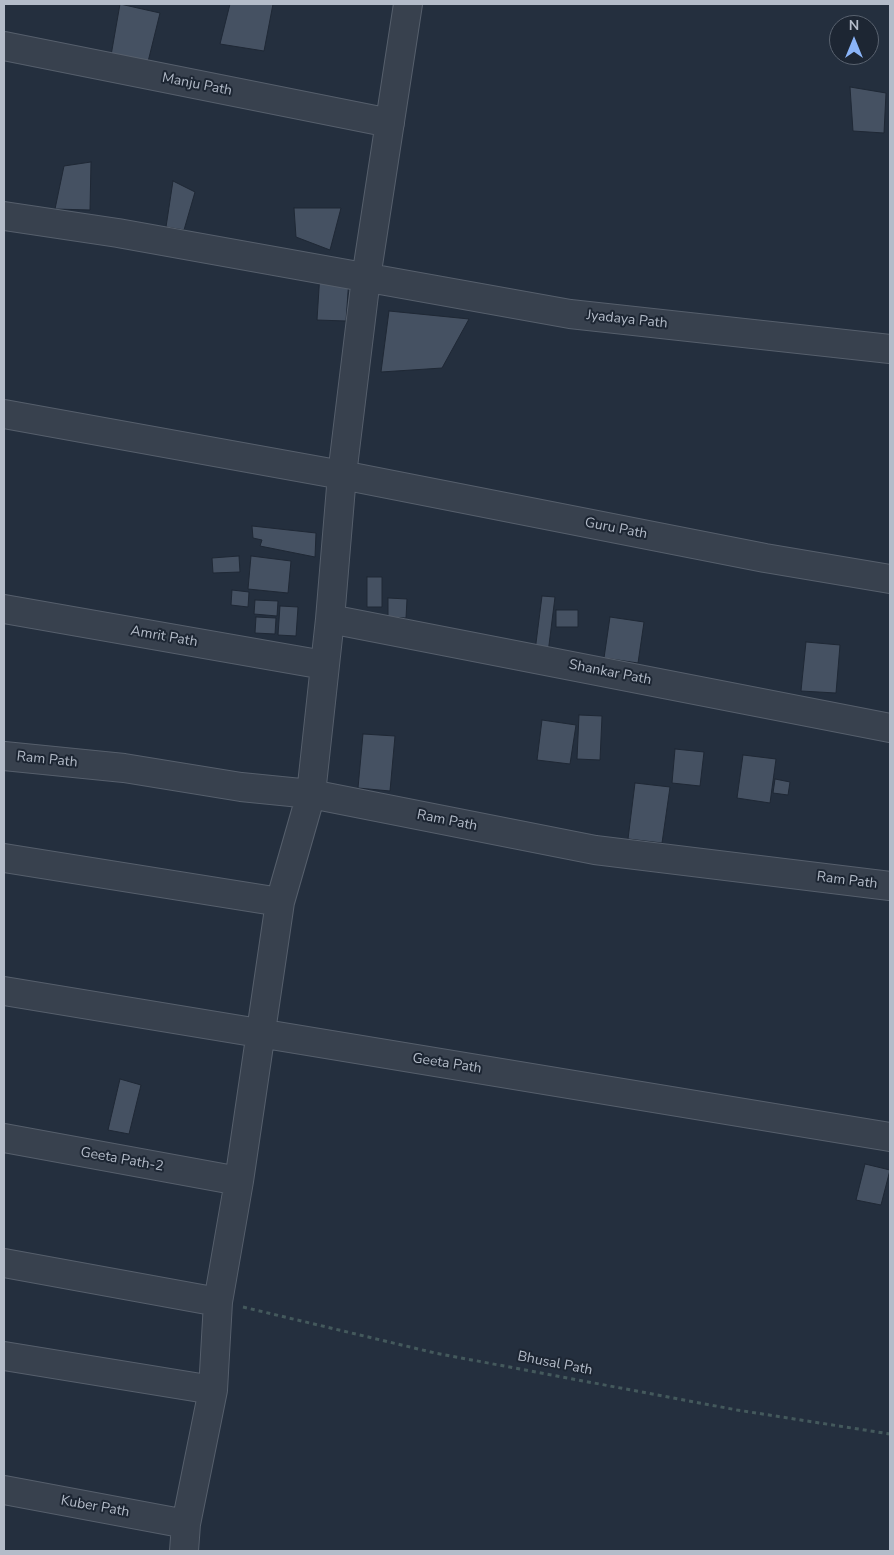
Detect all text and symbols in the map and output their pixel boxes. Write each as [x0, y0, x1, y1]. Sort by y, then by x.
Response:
north arrow [829, 15, 879, 65]
text: N [849, 16, 859, 35]
street label: Manju Path [161, 70, 233, 100]
street label: Jyadaya Path [586, 307, 668, 333]
street label: Guru Path [583, 515, 649, 543]
street label: Amrit Path [129, 623, 199, 651]
street label: Shankar Path [567, 657, 653, 689]
street label: Ram Path [16, 748, 78, 772]
street label: Ram Path [415, 807, 479, 835]
street label: Ram Path [816, 869, 878, 893]
street label: Geeta Path [411, 1050, 483, 1078]
street label: Geeta Path-2 [79, 1144, 165, 1176]
street label: Bhusal Path [516, 1349, 594, 1379]
street label: Kuber Path [59, 1493, 131, 1521]

